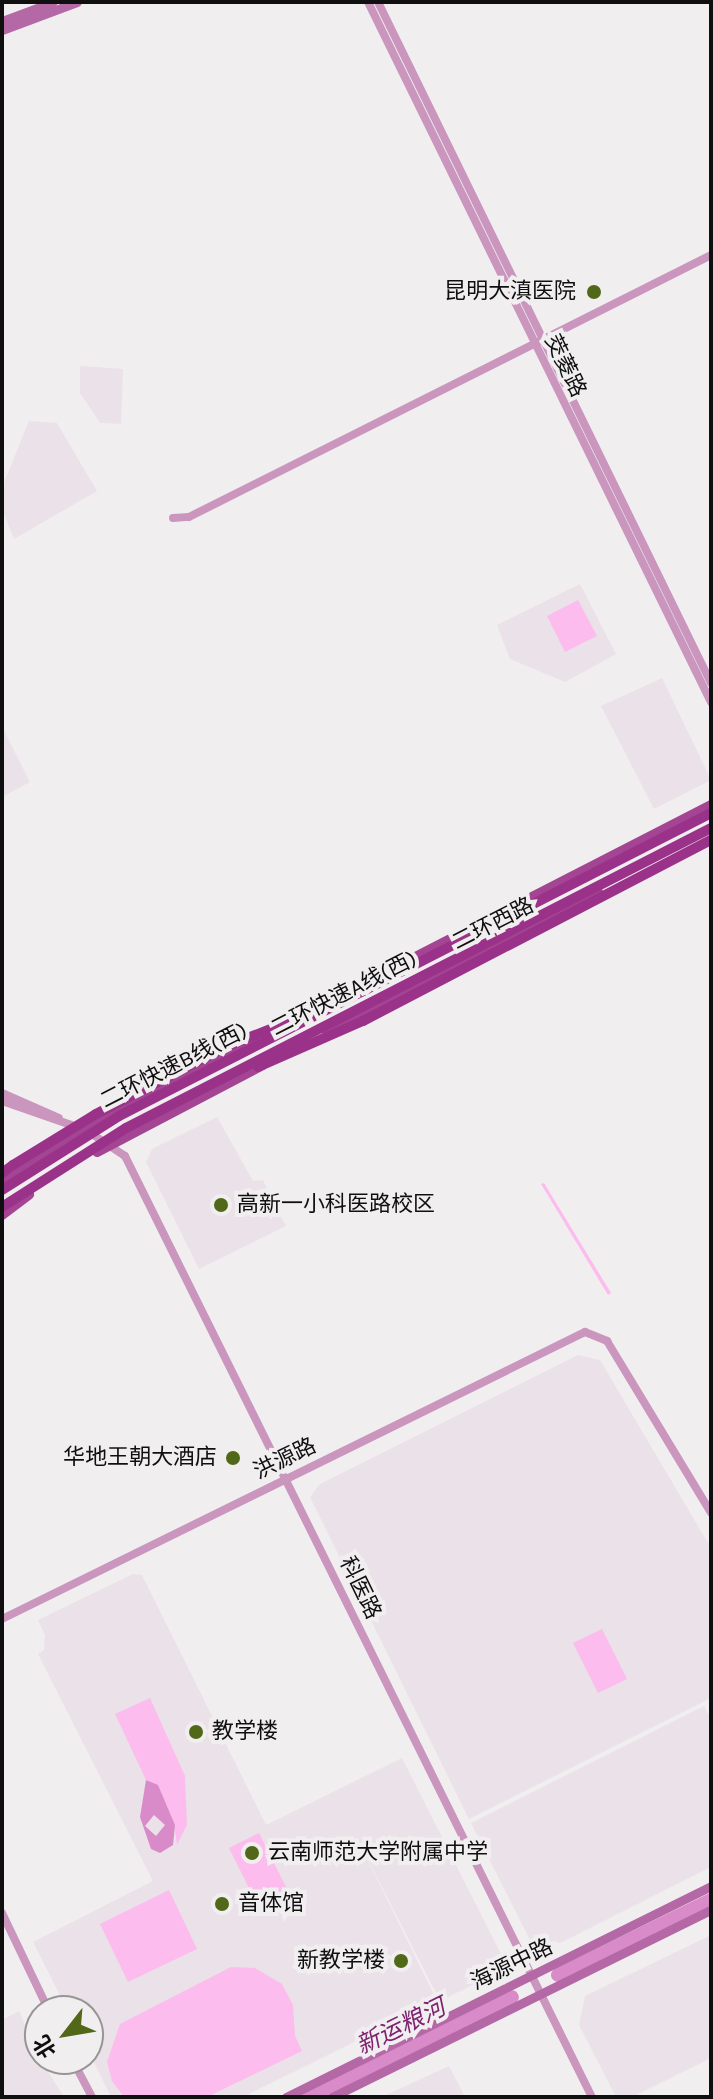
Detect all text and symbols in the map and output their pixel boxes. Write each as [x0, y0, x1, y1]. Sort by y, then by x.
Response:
place label: 昆明大滇医院 [444, 279, 576, 305]
marker: 昆明大滇医院 [583, 281, 605, 303]
street label: 茭菱路 [539, 331, 591, 401]
street label: 二环西路 [448, 892, 538, 956]
street label: 二环快速A线(西) [267, 946, 421, 1042]
street label: 二环快速B线(西) [96, 1018, 252, 1114]
place label: 高新一小科医路校区 [237, 1192, 435, 1218]
marker: 高新一小科医路校区 [212, 1196, 230, 1214]
street label: 洪源路 [250, 1433, 320, 1485]
place label: 华地王朝大酒店 [63, 1445, 217, 1471]
marker: 华地王朝大酒店 [224, 1449, 242, 1467]
street label: 科医路 [334, 1553, 386, 1623]
place label: 教学楼 [212, 1719, 278, 1745]
marker: 教学楼 [187, 1723, 205, 1741]
place label: 云南师范大学附属中学 [268, 1840, 488, 1866]
marker: 云南师范大学附属中学 [243, 1844, 261, 1862]
place label: 音体馆 [238, 1891, 304, 1917]
marker: 音体馆 [213, 1895, 231, 1913]
street label: 海源中路 [467, 1934, 557, 1996]
place label: 新教学楼 [297, 1948, 385, 1974]
marker: 新教学楼 [392, 1952, 410, 1970]
water label: 新运粮河 [352, 1993, 450, 2061]
north arrow [24, 1995, 104, 2075]
text: 北 [28, 2030, 62, 2062]

